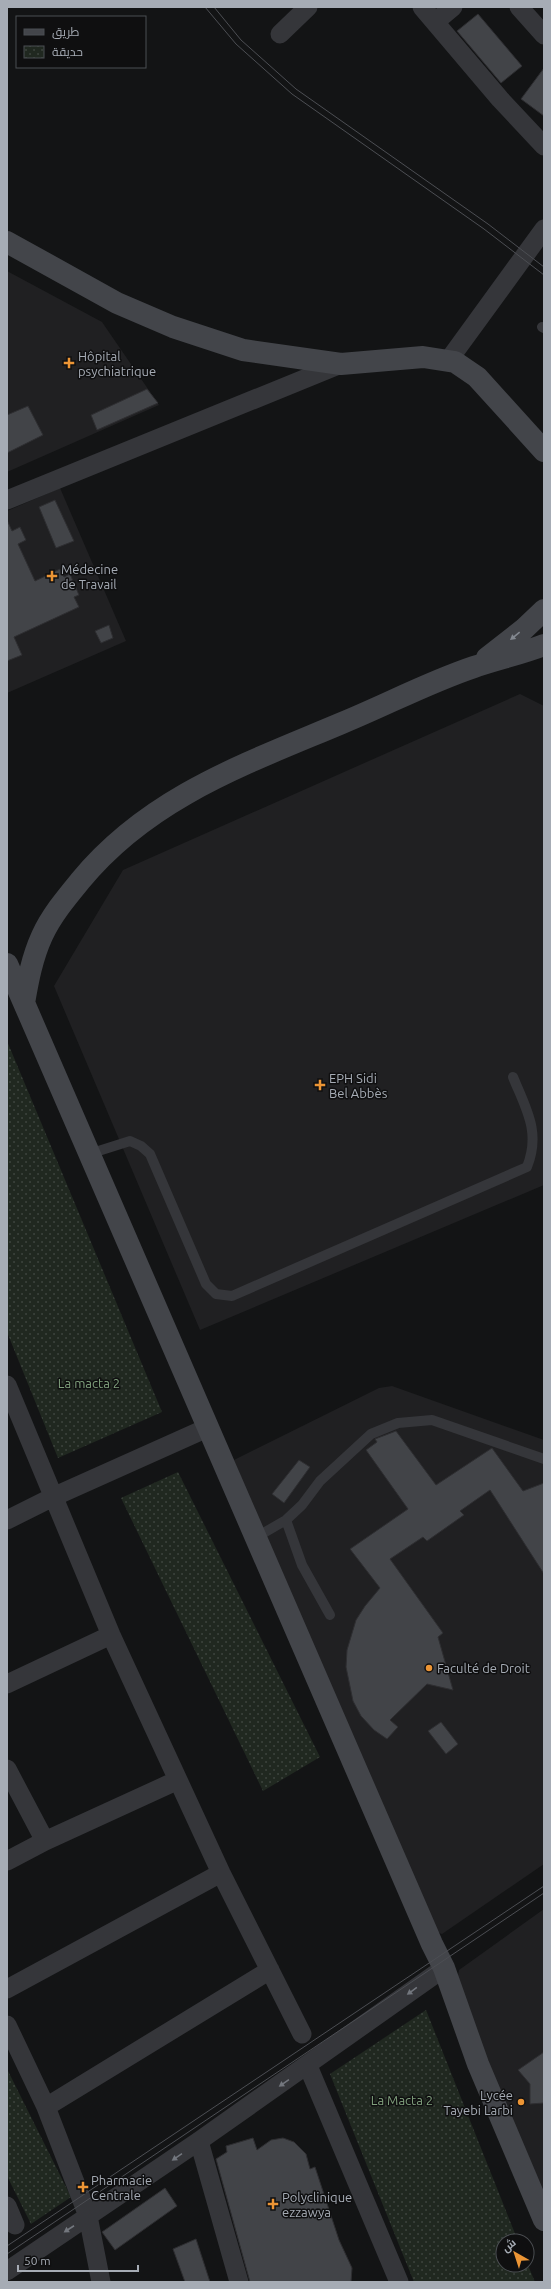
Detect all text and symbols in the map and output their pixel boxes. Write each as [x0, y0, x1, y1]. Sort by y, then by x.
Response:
legend [16, 16, 146, 68]
text: طريق [52, 25, 80, 39]
text: حديقة [52, 45, 83, 59]
place label: Hôpital psychiatrique [78, 349, 156, 378]
marker: Hôpital psychiatrique [63, 357, 75, 369]
place label: Médecine de Travail [61, 562, 118, 591]
marker: Médecine de Travail [46, 570, 58, 582]
one-way arrow [510, 632, 521, 641]
place label: EPH Sidi Bel Abbès [329, 1071, 388, 1100]
marker: EPH Sidi Bel Abbès [314, 1079, 326, 1091]
park label: La macta 2 [58, 1376, 120, 1390]
place label: Faculté de Droit [437, 1661, 530, 1675]
marker: Faculté de Droit [424, 1663, 434, 1673]
one-way arrow [407, 1987, 418, 1995]
one-way arrow [278, 2079, 289, 2087]
place label: Lycée Tayebi Larbi [443, 2088, 513, 2117]
park label: La Macta 2 [371, 2093, 433, 2107]
marker: Lycée Tayebi Larbi [516, 2097, 526, 2107]
one-way arrow [171, 2153, 183, 2160]
place label: Pharmacie Centrale [91, 2173, 152, 2202]
marker: Pharmacie Centrale [78, 2182, 88, 2192]
place label: Polyclinique ezzawya [282, 2190, 352, 2219]
marker: Polyclinique ezzawya [267, 2198, 279, 2210]
one-way arrow [63, 2225, 74, 2233]
north arrow [495, 2233, 535, 2273]
text: ش [499, 2236, 519, 2255]
scale bar [18, 2247, 138, 2273]
text: 50 m [24, 2254, 51, 2267]

